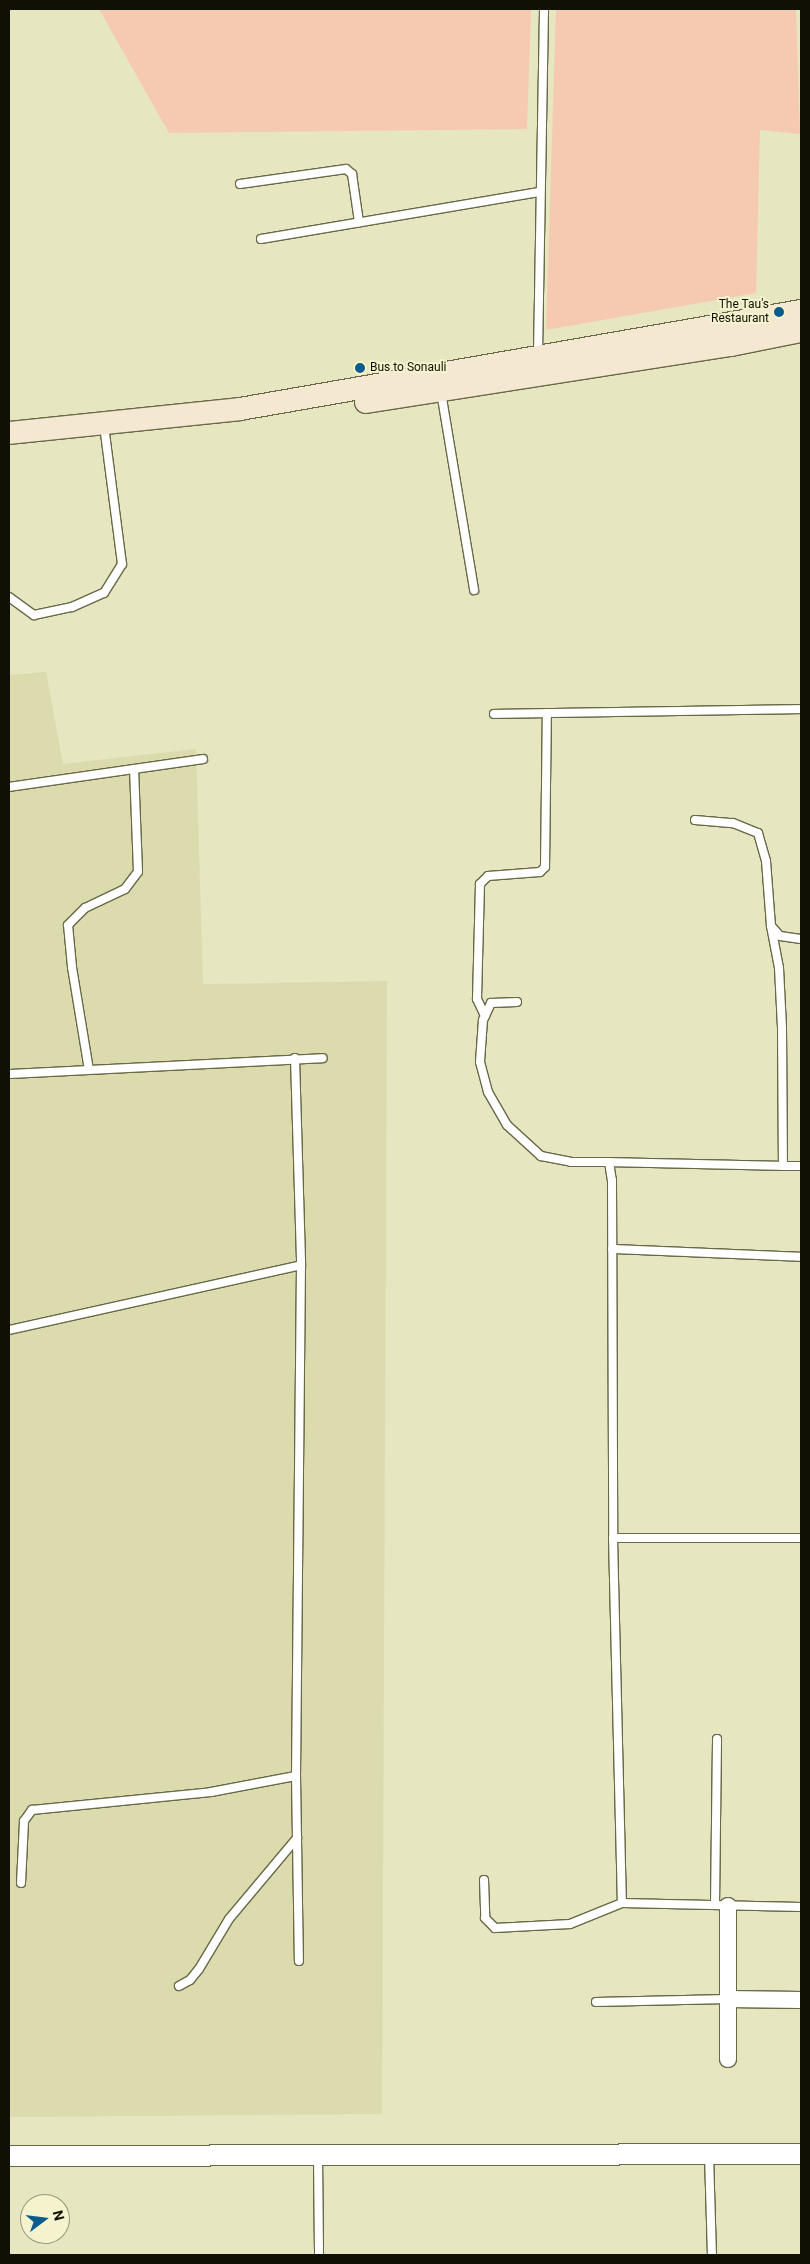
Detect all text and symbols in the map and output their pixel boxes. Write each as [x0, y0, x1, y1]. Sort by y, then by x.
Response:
place label: The Tau's Restaurant [711, 298, 769, 326]
marker: The Tau's Restaurant [773, 306, 785, 318]
place label: Bus to Sonauli [370, 361, 446, 375]
marker: Bus to Sonauli [354, 362, 366, 374]
north arrow [20, 2194, 70, 2244]
text: N [50, 2209, 68, 2222]

